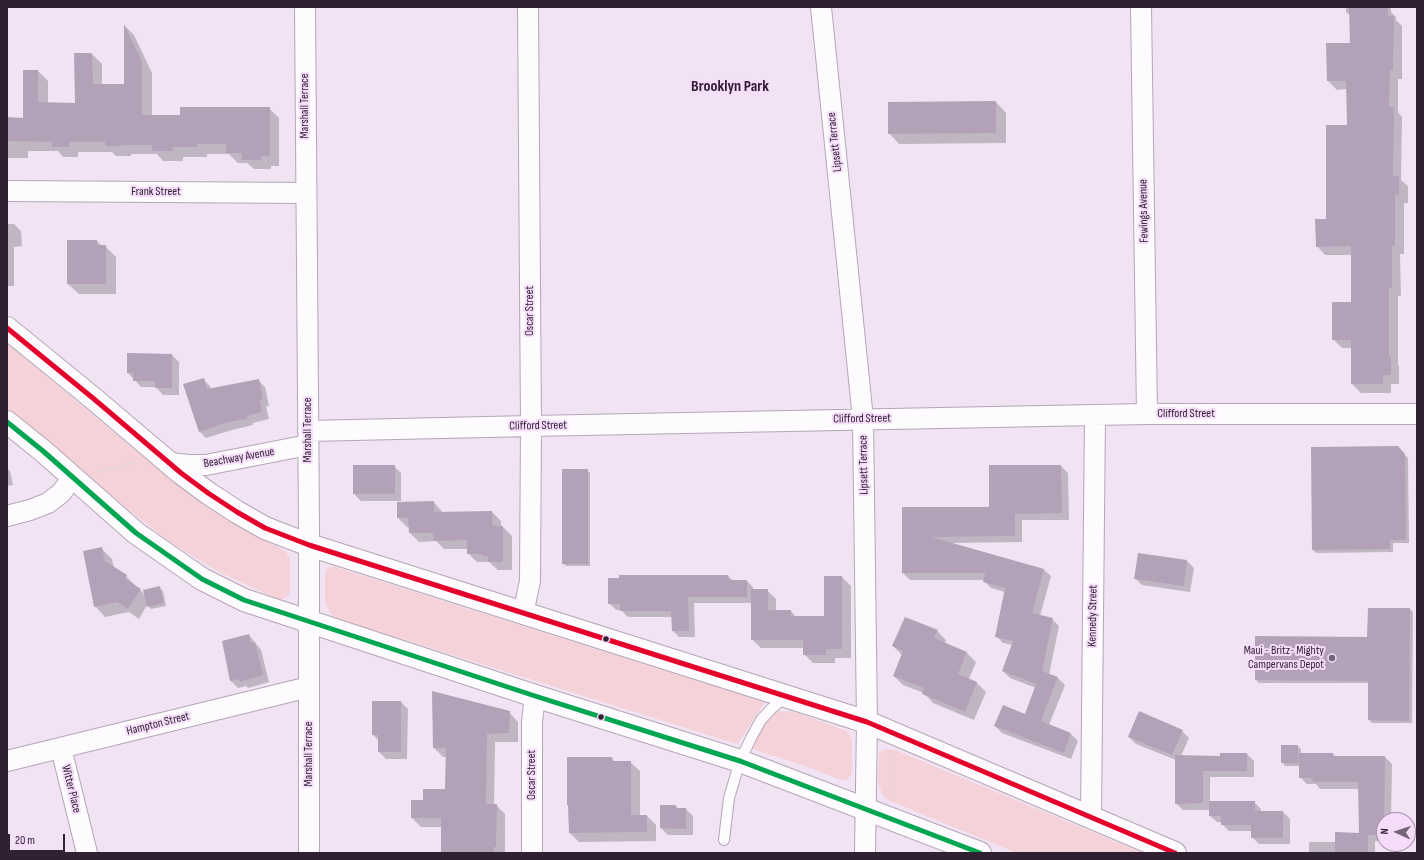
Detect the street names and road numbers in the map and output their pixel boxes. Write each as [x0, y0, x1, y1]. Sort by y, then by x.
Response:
street label: Marshall Terrace [298, 73, 312, 139]
street label: Lipsett Terrace [825, 112, 845, 172]
street label: Fewings Avenue [1136, 179, 1152, 243]
street label: Frank Street [131, 185, 181, 199]
street label: Oscar Street [523, 286, 537, 336]
street label: Marshall Terrace [301, 397, 315, 463]
street label: Clifford Street [1157, 407, 1215, 421]
street label: Clifford Street [833, 411, 891, 427]
street label: Clifford Street [509, 418, 567, 434]
street label: Lipsett Terrace [856, 435, 872, 495]
street label: Beachway Avenue [202, 445, 276, 471]
street label: Kennedy Street [1085, 585, 1101, 647]
street label: Hampton Street [125, 709, 191, 739]
street label: Marshall Terrace [302, 721, 316, 787]
street label: Oscar Street [525, 750, 539, 800]
street label: Witter Place [58, 764, 84, 814]

